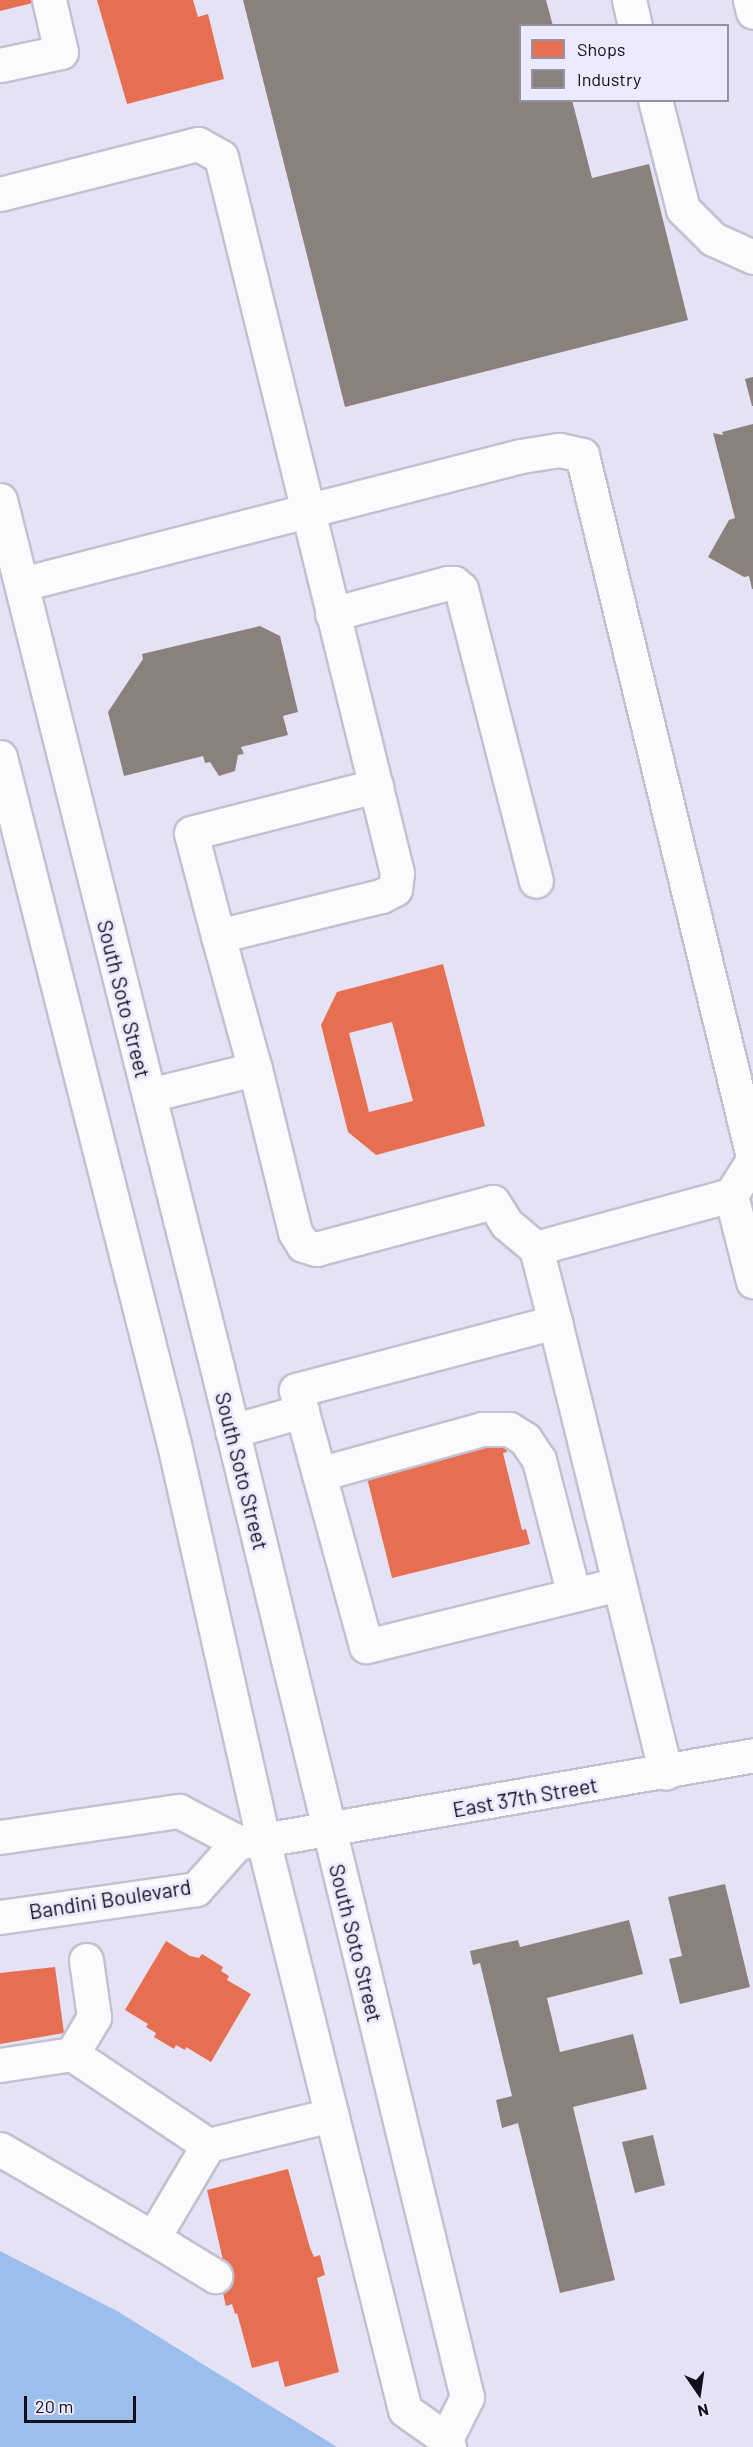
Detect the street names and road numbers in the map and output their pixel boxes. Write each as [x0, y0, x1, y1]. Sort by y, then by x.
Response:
street label: South Soto Street [92, 917, 156, 1081]
street label: South Soto Street [210, 1389, 274, 1553]
street label: East 37th Street [451, 1772, 599, 1822]
street label: South Soto Street [324, 1861, 388, 2025]
street label: Bandini Boulevard [27, 1874, 193, 1924]

